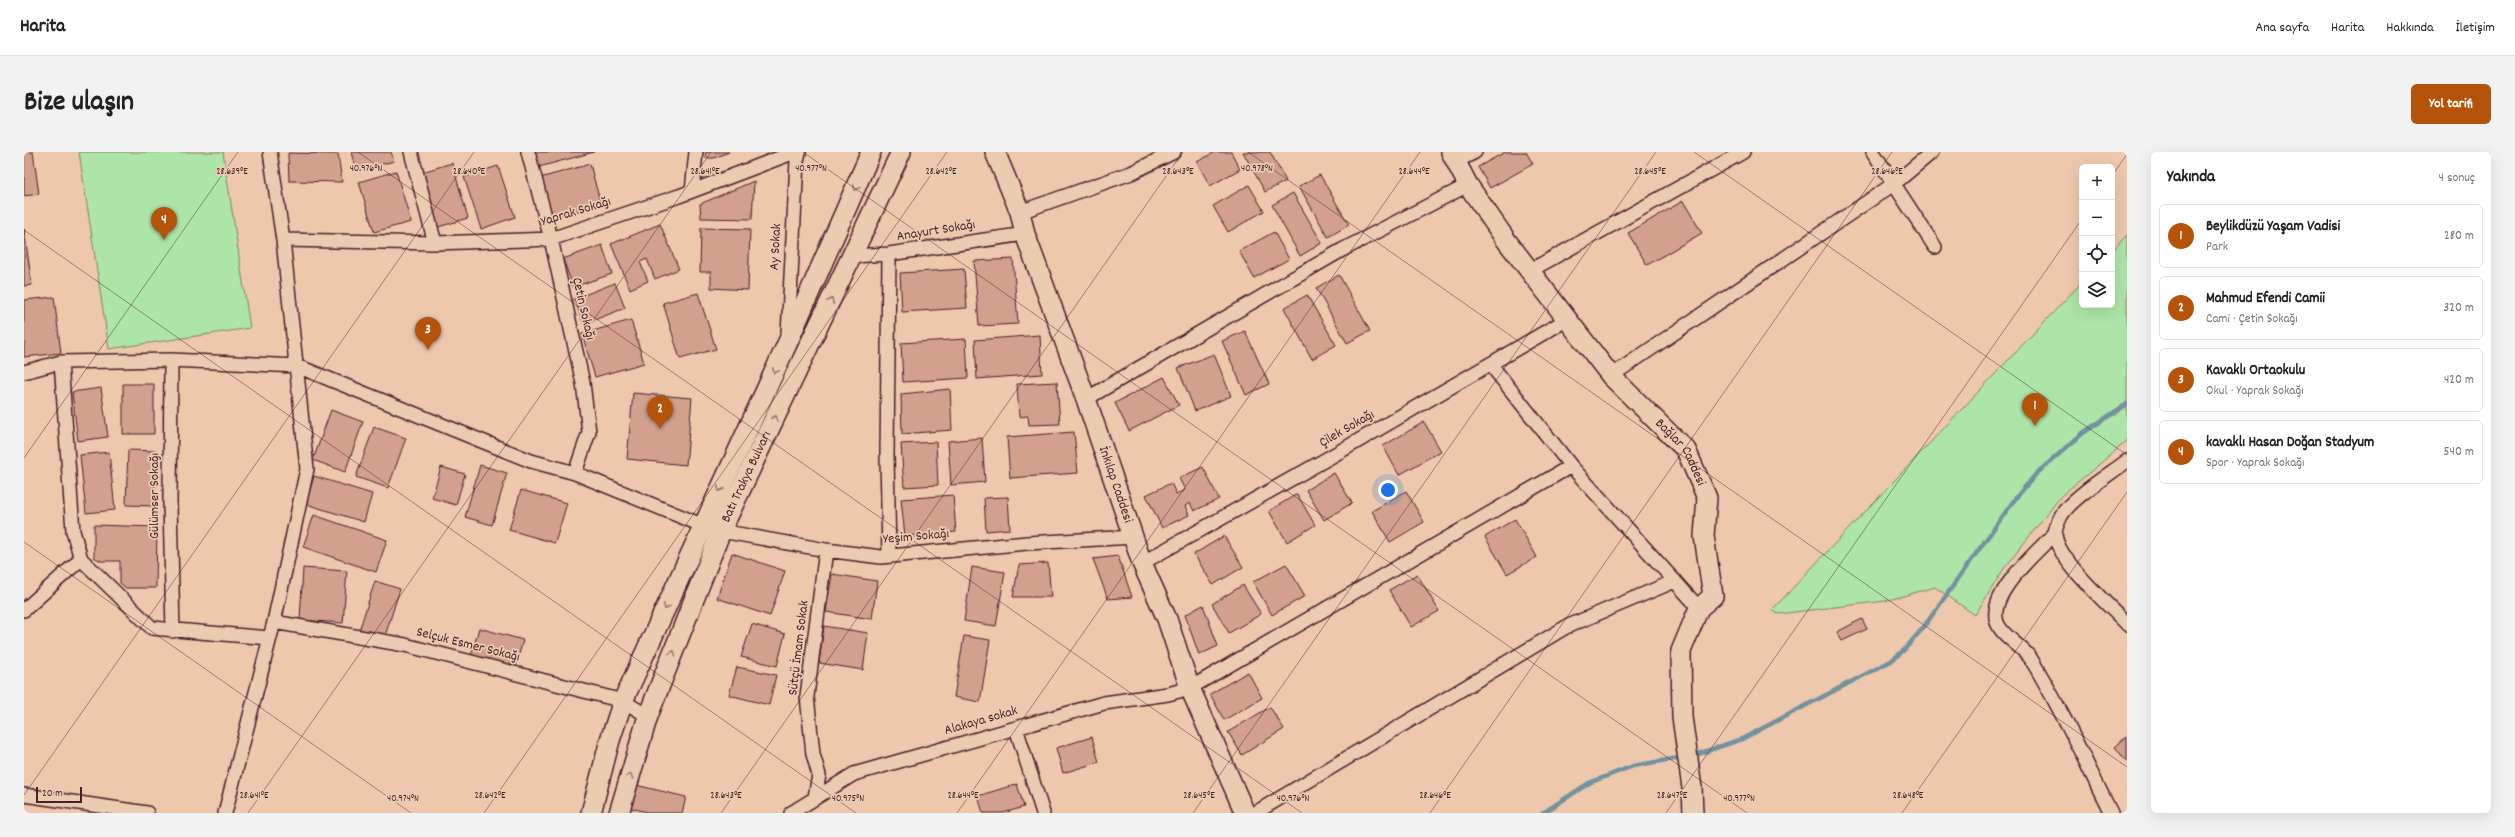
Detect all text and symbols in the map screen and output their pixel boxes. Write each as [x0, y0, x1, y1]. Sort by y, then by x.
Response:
text: Harita [20, 14, 65, 41]
text: Ana sayfa [2255, 18, 2309, 38]
text: Harita [2331, 18, 2364, 38]
text: Hakkında [2386, 18, 2434, 38]
text: İletişim [2456, 18, 2495, 38]
text: Bize ulaşın [24, 84, 134, 124]
button: Yol tarifi [2411, 84, 2491, 124]
text: 40.976°N [350, 162, 382, 176]
text: 40.977°N [795, 162, 827, 176]
text: 40.978°N [1241, 162, 1273, 176]
map controls [2079, 164, 2115, 308]
button: + [2079, 164, 2115, 200]
text: 28.639°E [216, 165, 248, 179]
text: 28.640°E [453, 165, 486, 179]
text: 28.641°E [690, 165, 720, 179]
text: 28.642°E [925, 165, 957, 179]
text: 28.643°E [1162, 165, 1194, 179]
text: 28.644°E [1399, 165, 1430, 179]
text: 28.645°E [1634, 165, 1666, 179]
text: 28.646°E [1871, 165, 1903, 179]
text: Yakında [2167, 166, 2215, 190]
text: 4 sonuç [2439, 169, 2475, 188]
one-way arrow [852, 184, 860, 191]
street label: Yaprak Sokağı [539, 192, 613, 232]
button: − [2079, 200, 2115, 236]
pin: 4 [151, 207, 177, 240]
street label: Anayurt Sokağı [895, 215, 977, 247]
text: Beylikdüzü Yaşam Vadisi [2206, 216, 2340, 238]
street label: Ay Sokak [765, 223, 787, 271]
text: 1 [2180, 227, 2182, 246]
text: 280 m [2444, 227, 2474, 246]
button: locate [2079, 236, 2115, 272]
text: Park [2206, 238, 2228, 257]
button: layers [2079, 272, 2115, 308]
street label: Çetin Sokağı [566, 276, 600, 342]
text: Mahmud Efendi Camii [2206, 288, 2325, 310]
one-way arrow [826, 297, 834, 305]
text: 2 [2178, 299, 2184, 318]
text: 320 m [2444, 299, 2474, 318]
text: Cami · Çetin Sokağı [2206, 310, 2298, 329]
pin: 3 [415, 317, 441, 350]
text: Kavaklı Ortaokulu [2206, 360, 2305, 382]
one-way arrow [772, 366, 780, 374]
text: 3 [2178, 371, 2184, 390]
text: 420 m [2444, 371, 2474, 390]
text: Okul · Yaprak Sokağı [2206, 382, 2304, 401]
pin: 1 [2022, 393, 2048, 426]
pin: 2 [647, 396, 673, 429]
street label: Çilek Sokağı [1316, 405, 1378, 453]
street label: Bağlar Caddesi [1650, 414, 1711, 490]
one-way arrow [770, 415, 778, 423]
street label: Batı Trakya Bulvarı [716, 428, 777, 526]
text: kavaklı Hasan Doğan Stadyum [2206, 432, 2374, 454]
text: 4 [2178, 443, 2184, 462]
text: 540 m [2444, 443, 2474, 462]
street label: İnkılap Caddesi [1093, 444, 1138, 526]
street label: Gülümser Sokağı [145, 453, 165, 539]
text: Spor · Yaprak Sokağı [2206, 454, 2304, 473]
your location [1378, 480, 1398, 500]
one-way arrow [717, 485, 725, 492]
street label: Yeşim Sokağı [882, 524, 950, 550]
street label: Sütçü İmam Sokak [783, 599, 815, 697]
one-way arrow [663, 603, 671, 610]
street label: Selçuk Esmer Sokağı [414, 622, 522, 668]
one-way arrow [669, 650, 677, 657]
street label: Alakaya sokak [942, 701, 1020, 741]
one-way arrow [625, 772, 634, 779]
scale bar [36, 785, 82, 804]
text: 20 m [42, 786, 63, 802]
text: 28.641°E [239, 789, 269, 803]
text: 28.642°E [474, 789, 506, 803]
text: 28.643°E [710, 789, 742, 803]
text: 28.644°E [948, 789, 979, 803]
text: 28.645°E [1183, 789, 1215, 803]
text: 28.646°E [1419, 789, 1451, 803]
text: 28.647°E [1657, 789, 1688, 803]
text: 28.648°E [1893, 789, 1924, 803]
text: 40.974°N [387, 792, 419, 806]
text: 40.975°N [832, 792, 864, 806]
text: 40.976°N [1277, 792, 1309, 806]
text: 40.977°N [1723, 792, 1755, 806]

